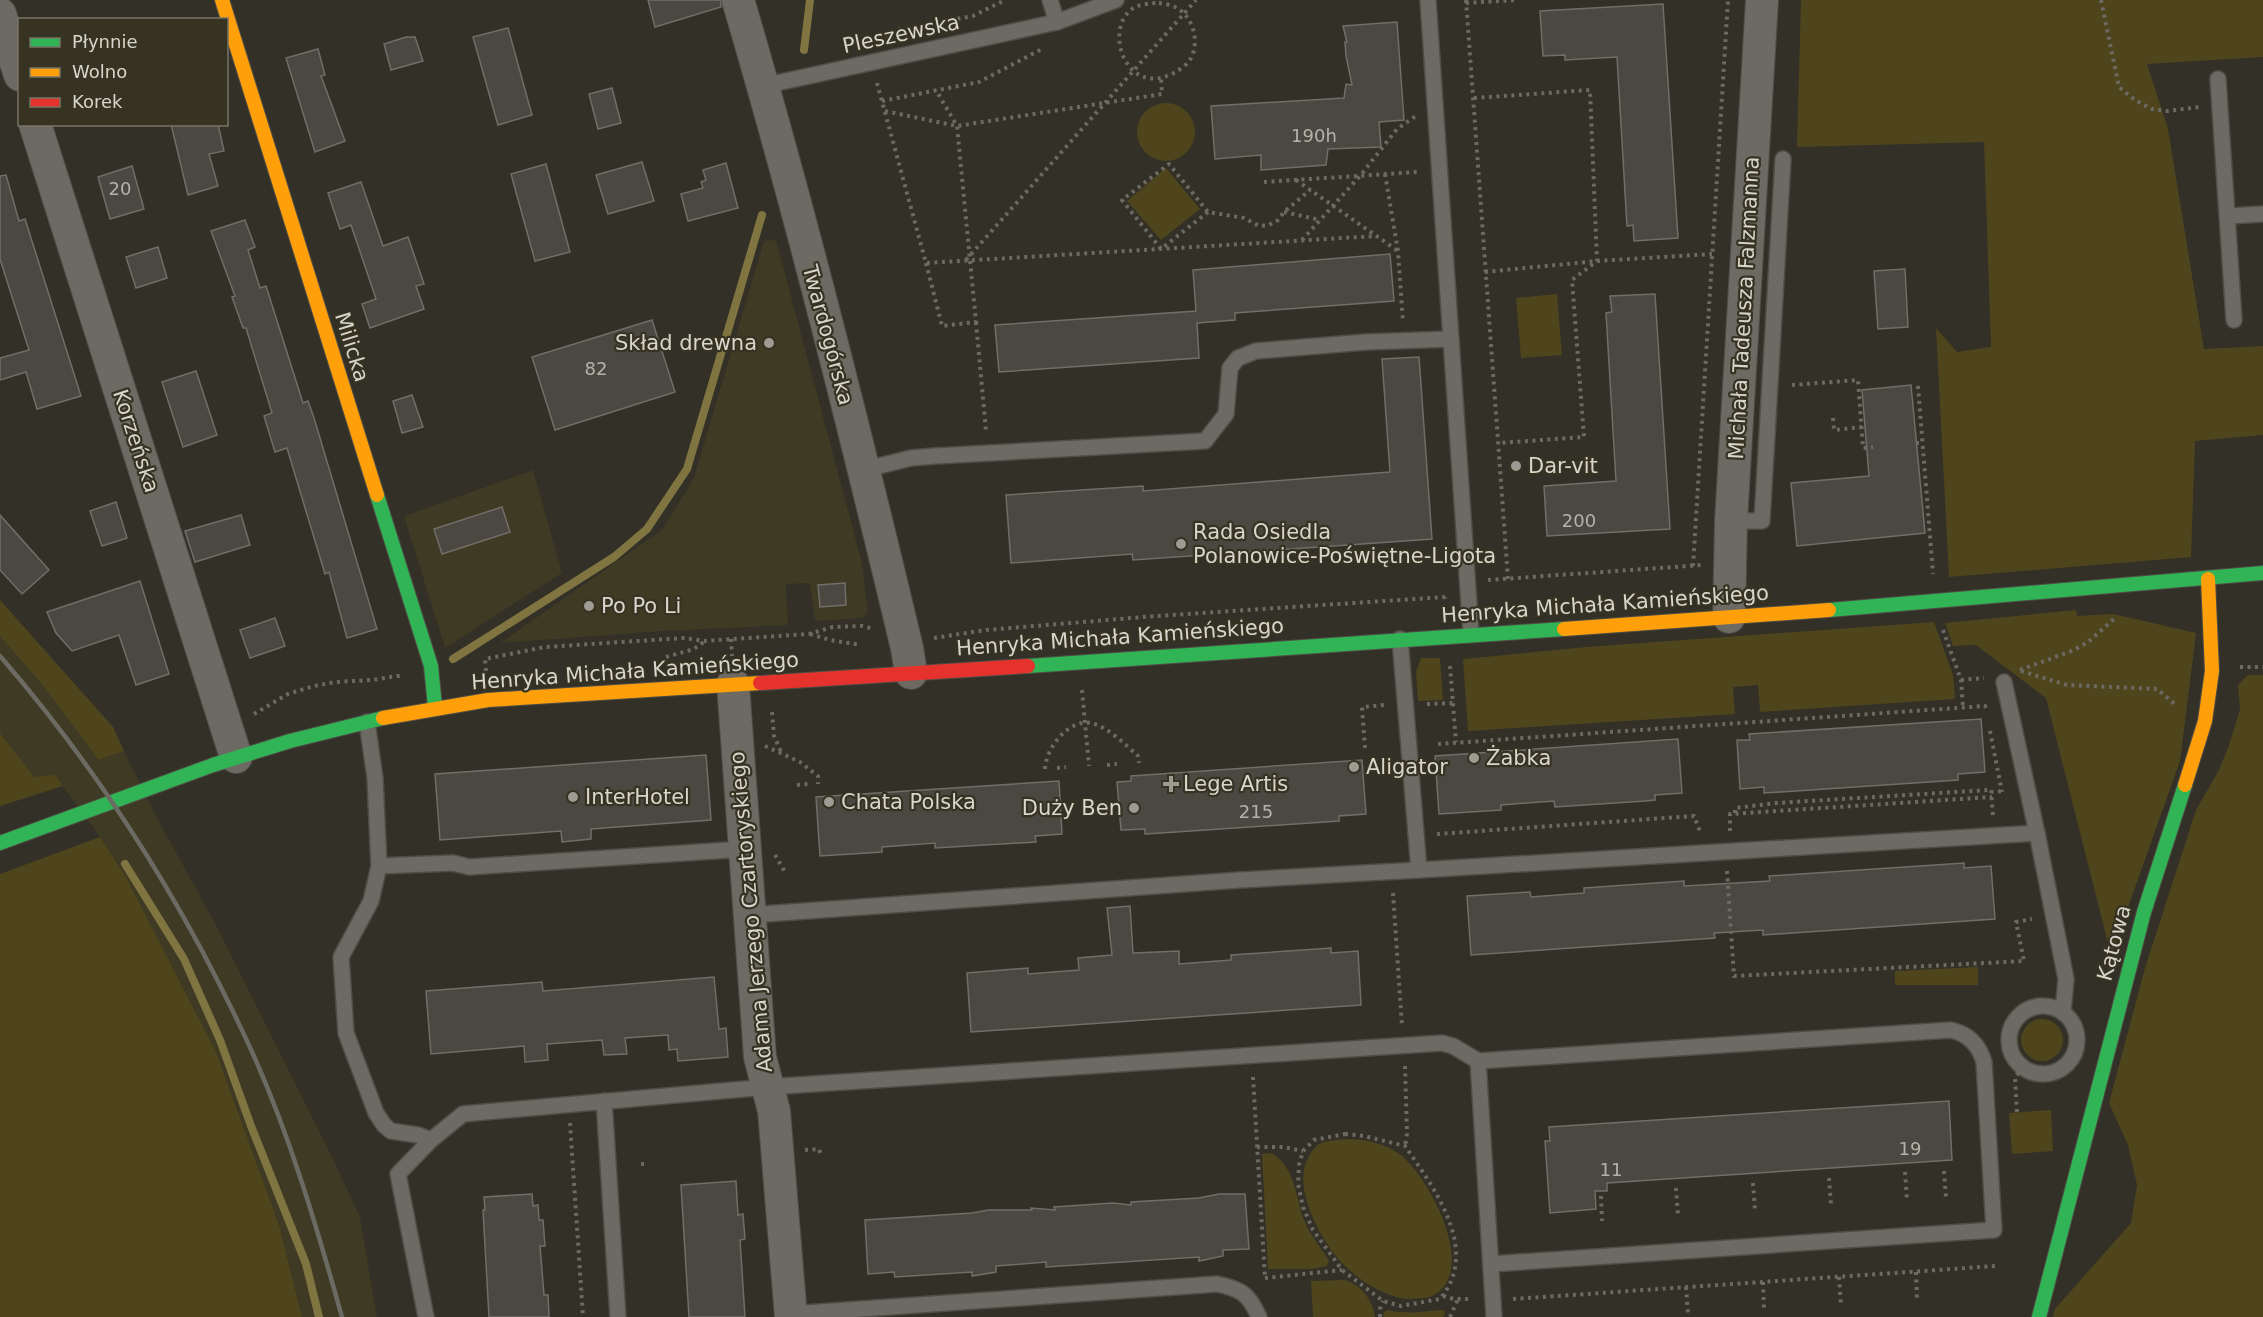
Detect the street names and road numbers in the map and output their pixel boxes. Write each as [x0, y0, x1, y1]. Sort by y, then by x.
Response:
street label: Pleszewska [840, 10, 962, 58]
street label: Michała Tadeusza Falzmanna [1724, 156, 1764, 460]
street label: Twardogórska [797, 261, 858, 408]
street label: Milicka [330, 309, 374, 385]
street label: Korzeńska [108, 386, 164, 496]
street label: Henryka Michała Kamieńskiego [1440, 581, 1770, 627]
street label: Henryka Michała Kamieńskiego [955, 614, 1285, 660]
street label: Henryka Michała Kamieńskiego [470, 648, 800, 694]
street label: Adama Jerzego Czartoryskiego [725, 751, 777, 1073]
street label: Kątowa [2092, 902, 2136, 984]

